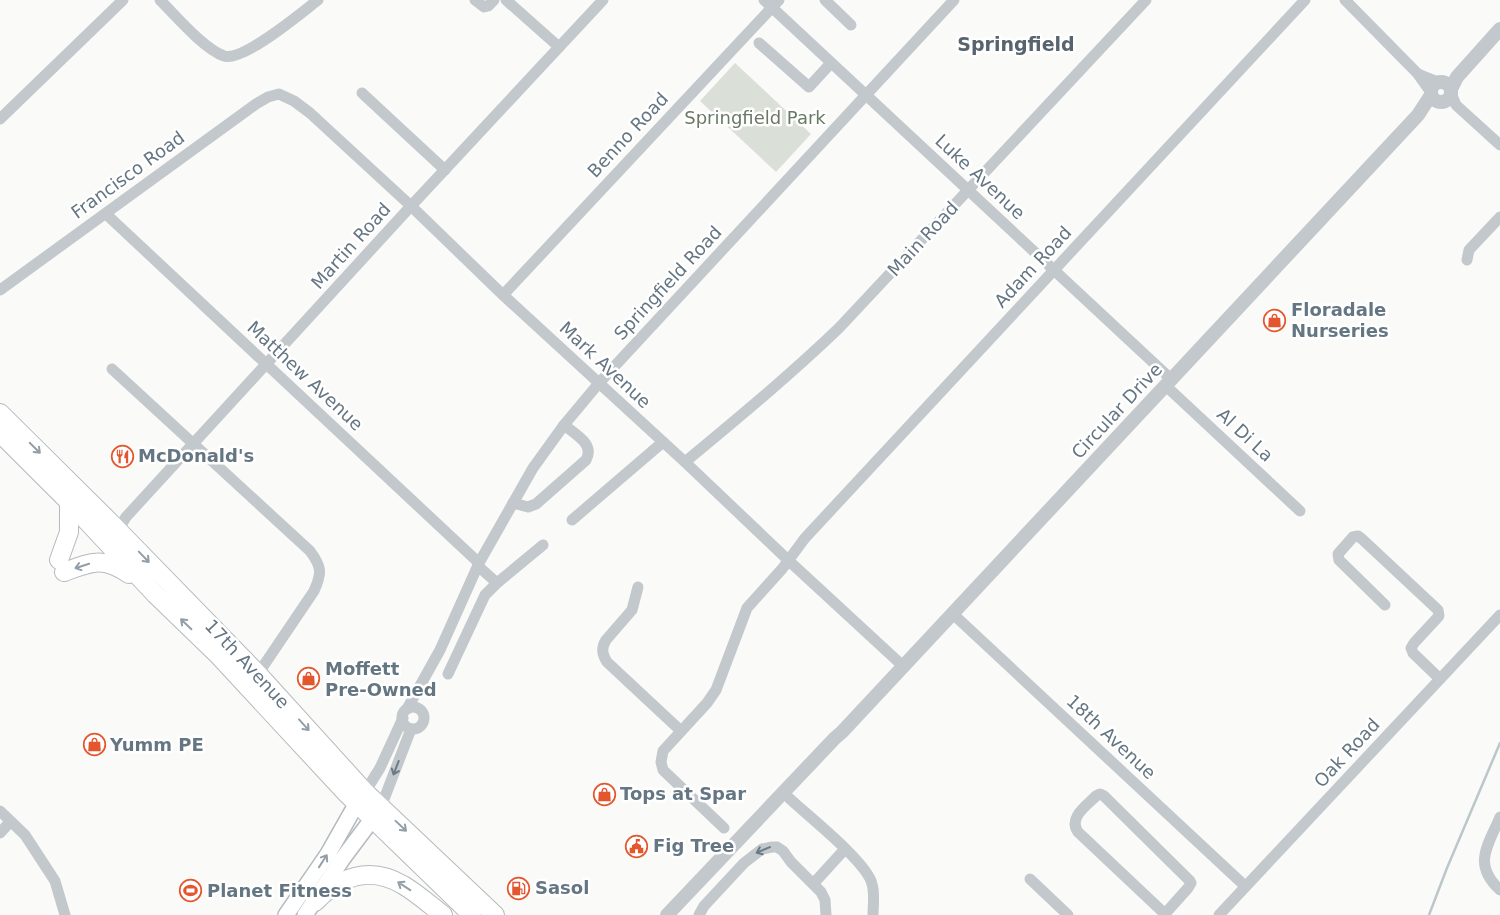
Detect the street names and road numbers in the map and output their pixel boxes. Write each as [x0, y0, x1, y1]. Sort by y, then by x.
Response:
street label: Benno Road [583, 88, 672, 181]
street label: Francisco Road [67, 126, 188, 223]
street label: Luke Avenue [931, 130, 1029, 223]
street label: Main Road [883, 197, 962, 280]
street label: Martin Road [307, 198, 395, 293]
street label: Springfield Road [610, 221, 726, 344]
street label: Adam Road [990, 222, 1075, 311]
street label: Matthew Avenue [243, 317, 368, 435]
street label: Mark Avenue [555, 317, 655, 412]
street label: Circular Drive [1067, 359, 1166, 463]
street label: Al Di La [1213, 404, 1278, 466]
street label: 17th Avenue [201, 615, 294, 712]
street label: 18th Avenue [1063, 690, 1160, 783]
street label: Oak Road [1309, 714, 1384, 791]

